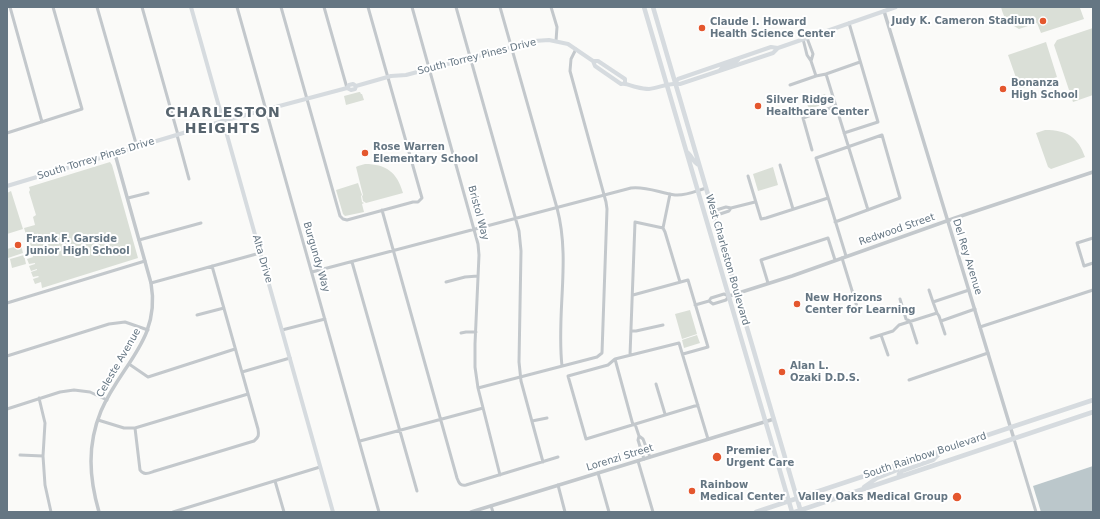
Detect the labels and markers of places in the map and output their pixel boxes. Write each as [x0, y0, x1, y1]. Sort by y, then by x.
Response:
place label: Judy K. Cameron Stadium [891, 15, 1035, 27]
place label: Claude I. Howard Health Science Center [710, 16, 835, 40]
marker: Judy K. Cameron Stadium [1038, 16, 1048, 26]
marker: Claude I. Howard Health Science Center [697, 23, 707, 33]
place label: Bonanza High School [1011, 77, 1078, 100]
marker: Bonanza High School [998, 84, 1008, 94]
place label: Silver Ridge Healthcare Center [766, 94, 869, 118]
marker: Silver Ridge Healthcare Center [753, 101, 763, 111]
place label: Rose Warren Elementary School [373, 141, 478, 164]
marker: Rose Warren Elementary School [360, 148, 370, 158]
place label: Frank F. Garside Junior High School [26, 233, 130, 256]
marker: Frank F. Garside Junior High School [13, 240, 23, 250]
place label: New Horizons Center for Learning [805, 292, 916, 316]
marker: New Horizons Center for Learning [792, 299, 802, 309]
place label: Alan L. Ozaki D.D.S. [790, 360, 860, 384]
marker: Alan L. Ozaki D.D.S. [777, 367, 787, 377]
place label: Premier Urgent Care [726, 445, 794, 468]
marker: Premier Urgent Care [711, 451, 723, 463]
place label: Rainbow Medical Center [700, 479, 785, 502]
marker: Rainbow Medical Center [687, 486, 697, 496]
place label: Valley Oaks Medical Group [798, 491, 948, 503]
marker: Valley Oaks Medical Group [951, 491, 963, 503]

